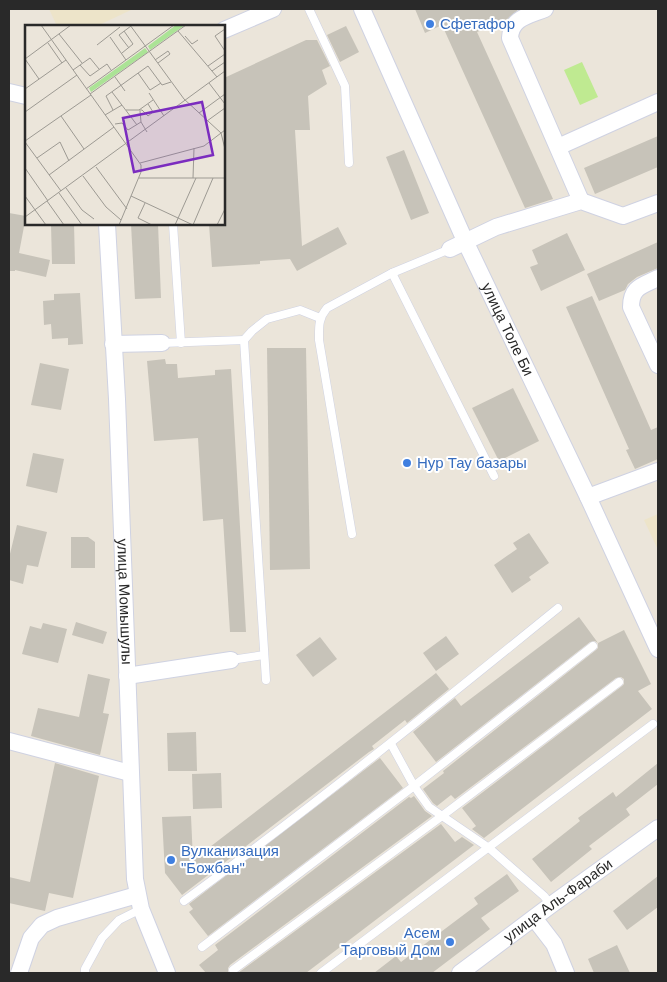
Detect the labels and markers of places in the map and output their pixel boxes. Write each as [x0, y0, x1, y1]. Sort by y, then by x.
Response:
place label: Сфетафор [440, 15, 515, 32]
marker: Сфетафор [424, 18, 436, 30]
place label: Нур Тау базары [417, 454, 527, 471]
marker: Нур Тау базары [401, 457, 413, 469]
place label: Вулканизация "Божбан" [181, 842, 279, 876]
marker: Вулканизация "Божбан" [165, 854, 177, 866]
place label: Асем Тарговый Дом [341, 924, 440, 958]
marker: Асем Тарговый Дом [444, 936, 456, 948]

